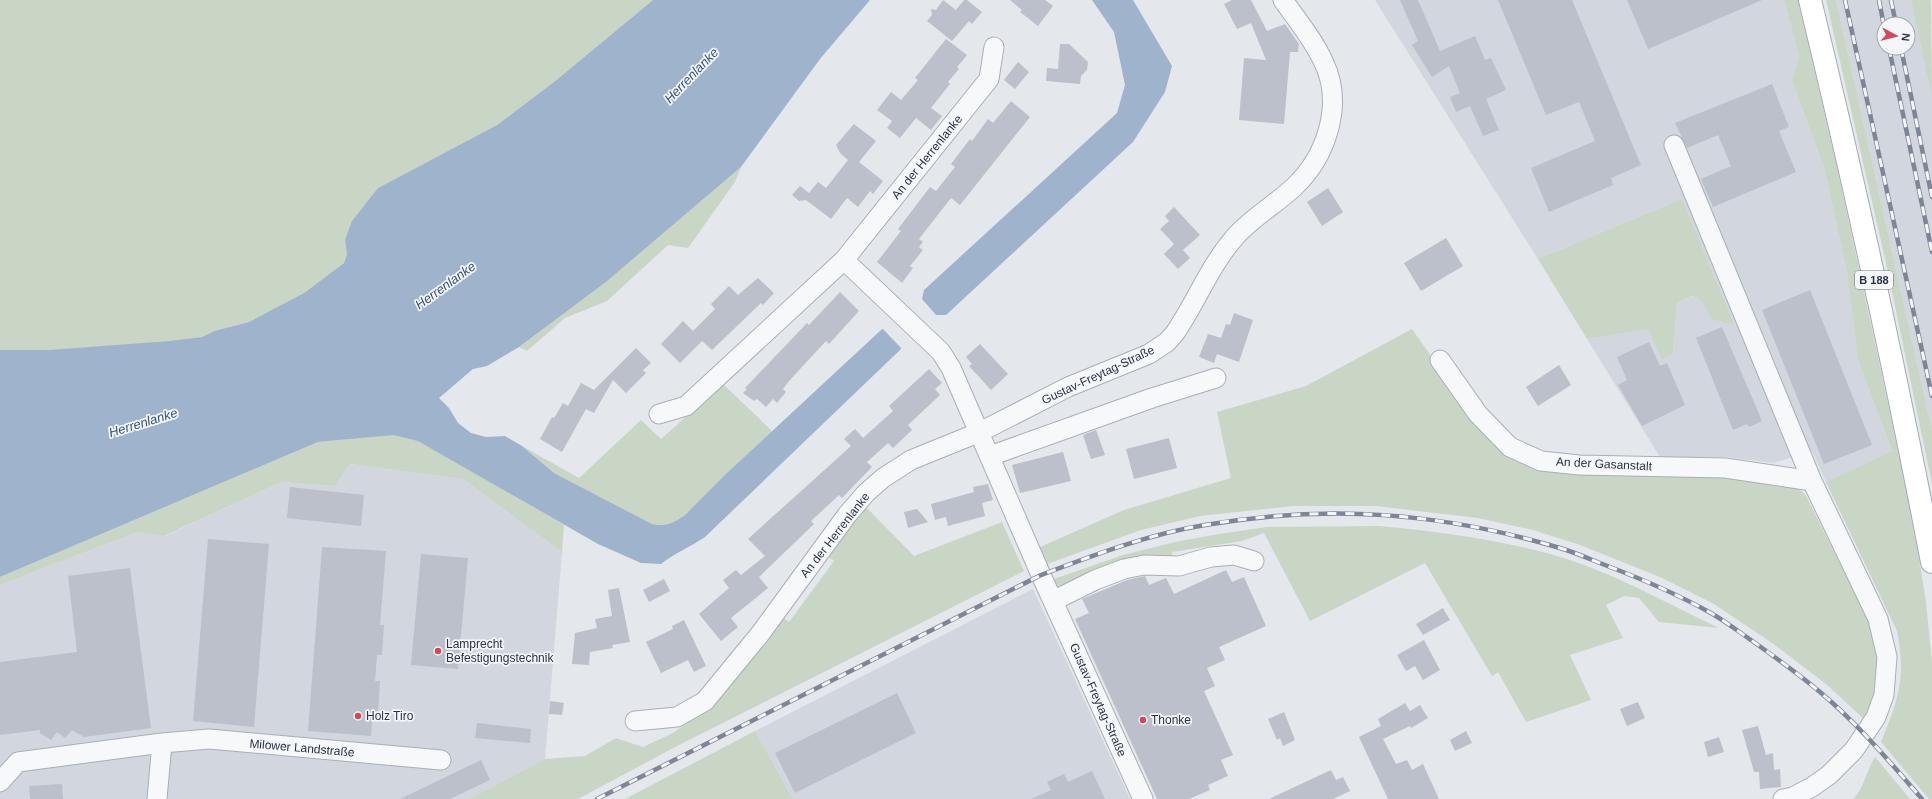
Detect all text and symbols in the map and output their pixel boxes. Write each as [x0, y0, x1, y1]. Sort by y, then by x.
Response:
north arrow [1876, 16, 1916, 56]
text: N [1899, 33, 1912, 42]
water label: Herrenlanke [661, 45, 721, 106]
street label: An der Herrenlanke [889, 112, 965, 202]
water label: Herrenlanke [412, 259, 478, 312]
road number: B 188 [1855, 271, 1893, 289]
street label: Gustav-Freytag-Straße [1039, 343, 1157, 407]
water label: Herrenlanke [107, 405, 179, 440]
street label: An der Gasanstalt [1556, 454, 1653, 474]
street label: An der Herrenlanke [797, 489, 873, 580]
place label: Lamprecht Befestigungstechnik [446, 637, 554, 665]
street label: Gustav-Freytag-Straße [1067, 641, 1129, 759]
marker: Lamprecht Befestigungstechnik [433, 646, 443, 656]
place label: Holz Tiro [366, 709, 414, 723]
marker: Holz Tiro [353, 711, 363, 721]
place label: Thonke [1151, 713, 1191, 727]
marker: Thonke [1138, 715, 1148, 725]
street label: Milower Landstraße [249, 736, 355, 760]

